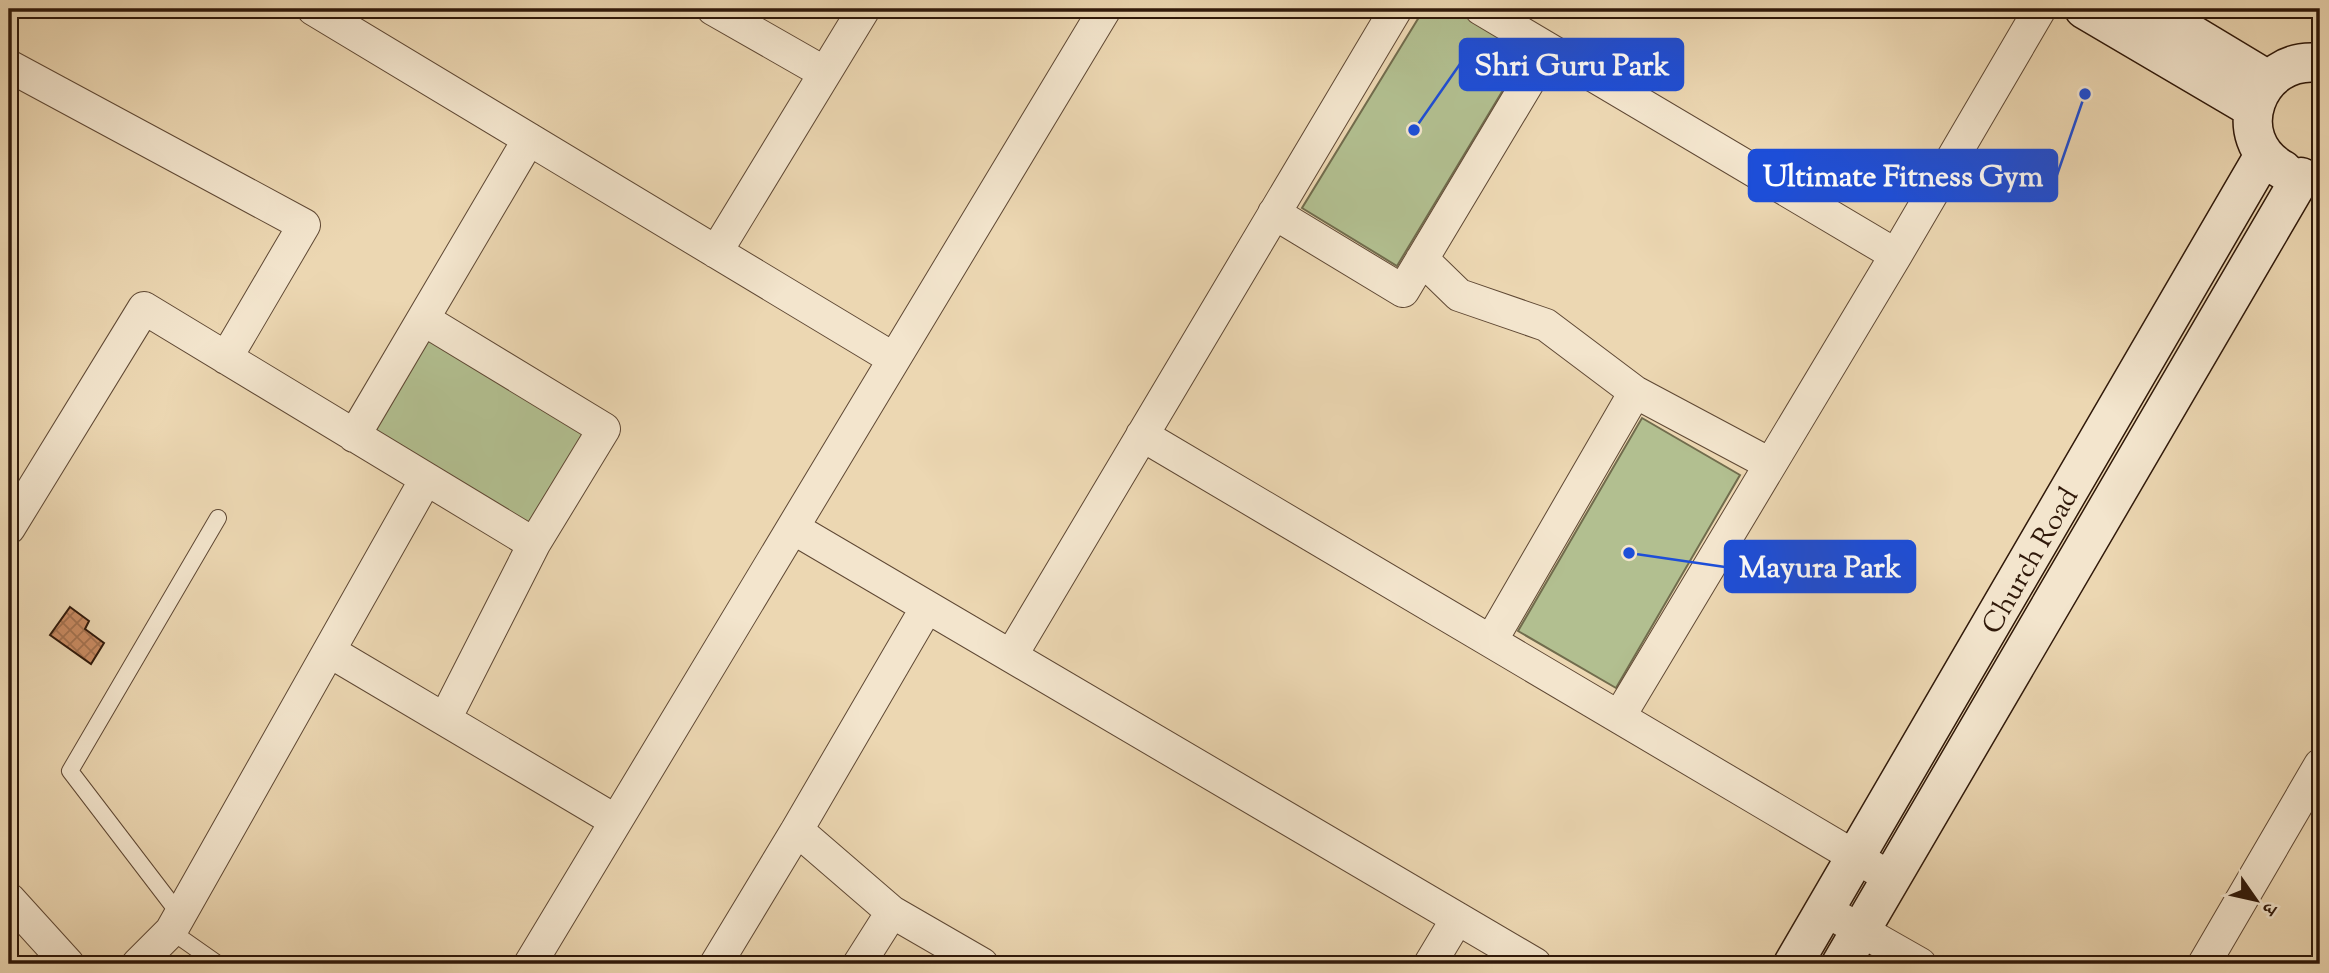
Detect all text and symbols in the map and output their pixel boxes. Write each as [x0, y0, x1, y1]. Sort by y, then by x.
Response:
callout: Shri Guru Park [1460, 39, 1683, 90]
text: Shri Guru Park [1474, 46, 1670, 89]
callout: Ultimate Fitness Gym [1749, 150, 2057, 201]
text: Ultimate Fitness Gym [1763, 157, 2044, 200]
street label: Church Road [1973, 481, 2090, 642]
callout: Mayura Park [1725, 541, 1915, 592]
text: Mayura Park [1739, 548, 1902, 591]
north arrow [2220, 864, 2290, 934]
text: उ [2253, 895, 2283, 921]

